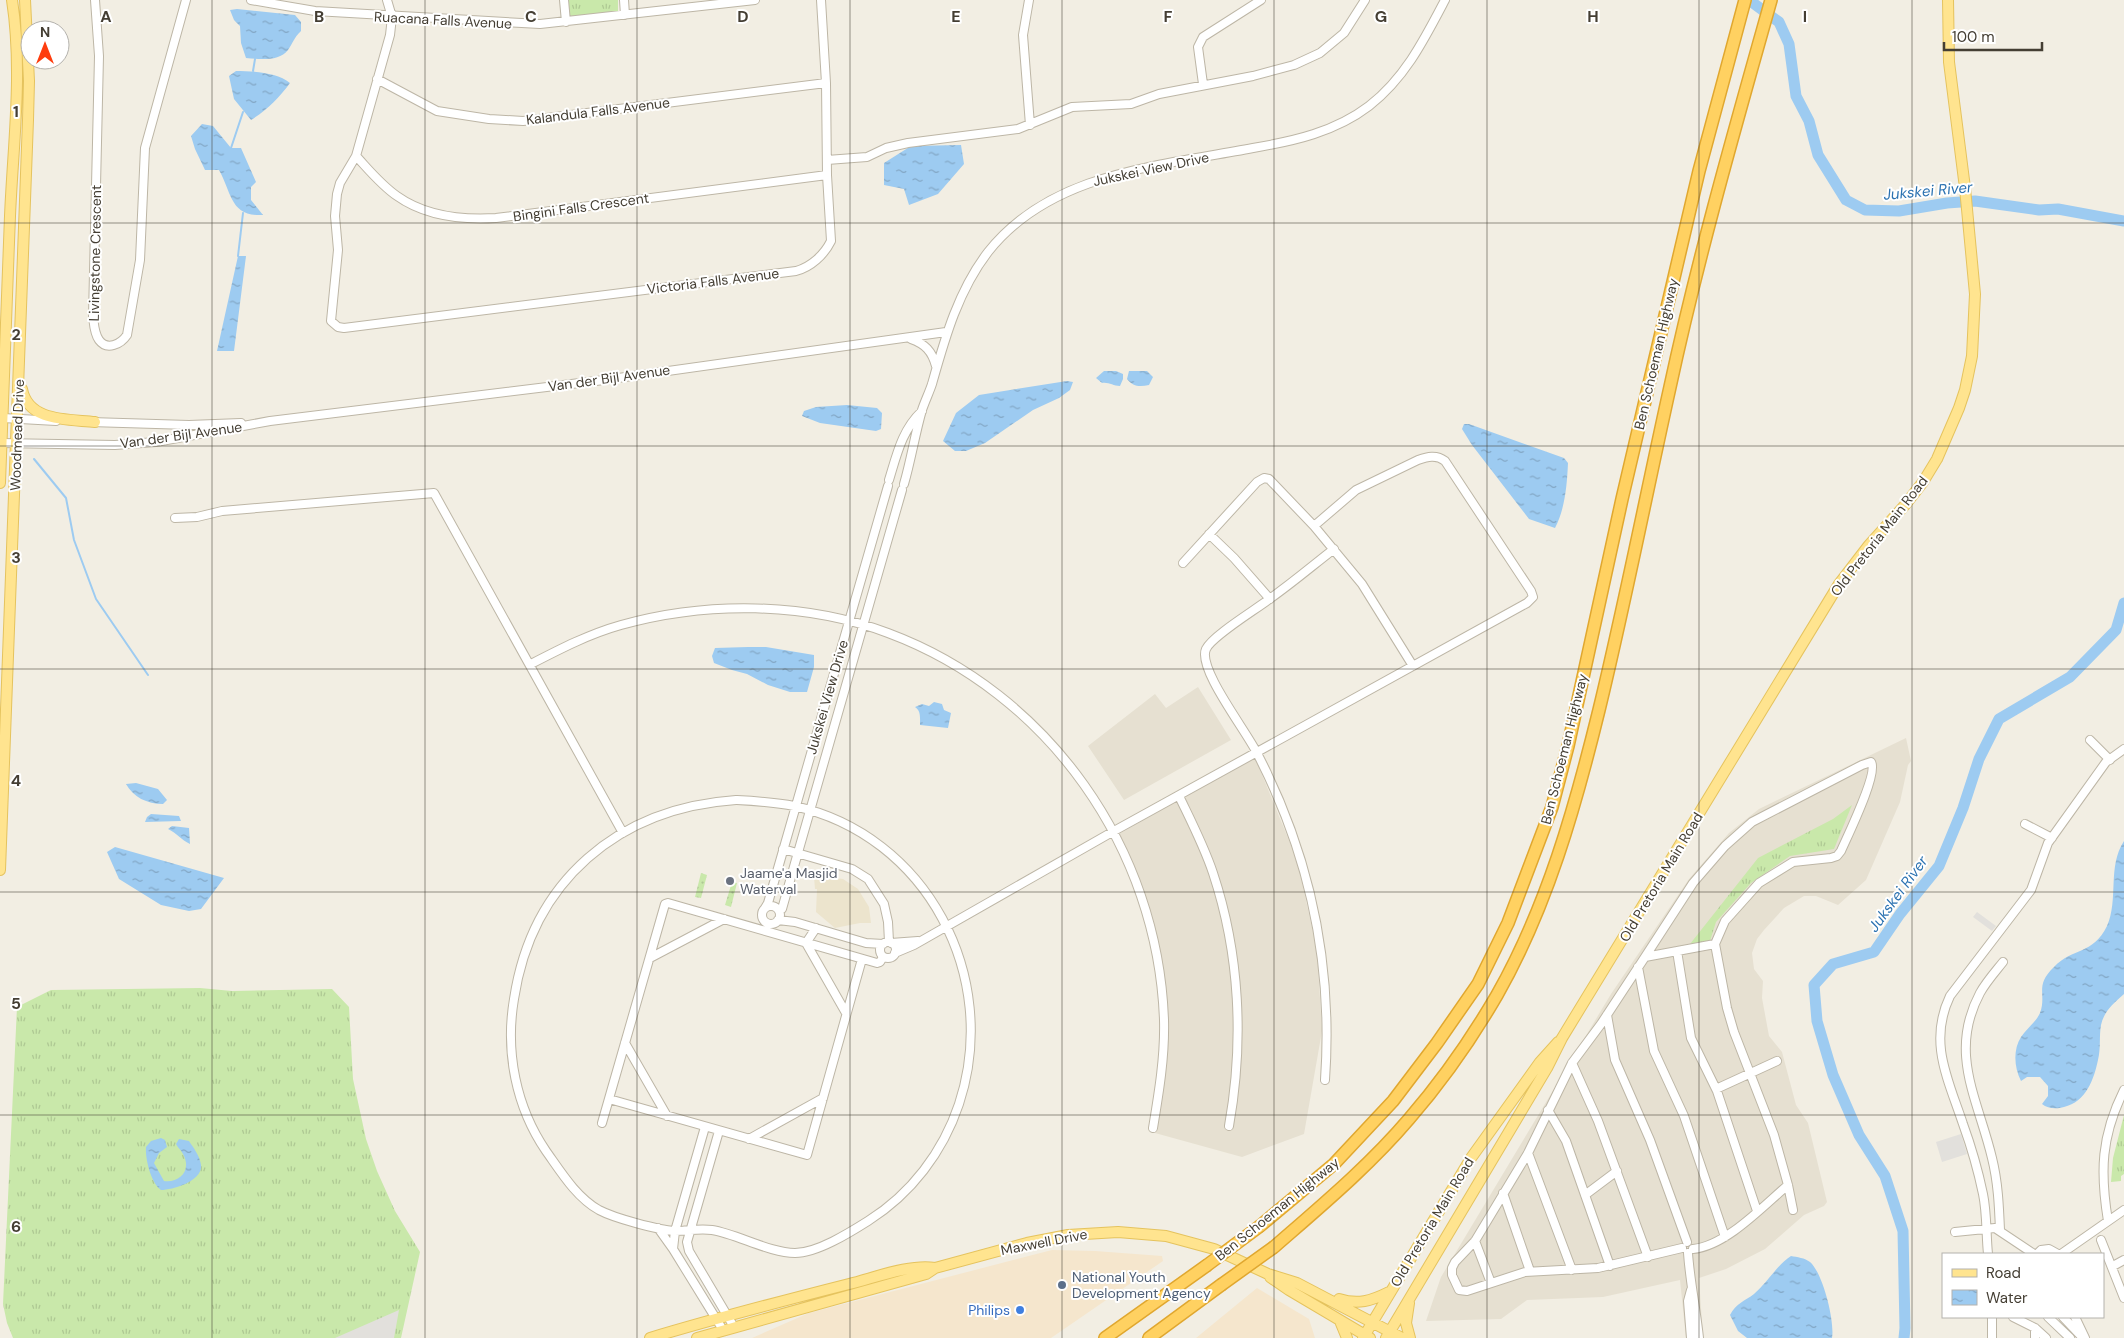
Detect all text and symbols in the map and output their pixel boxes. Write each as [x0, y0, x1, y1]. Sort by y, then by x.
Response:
text: A [100, 6, 112, 27]
text: B [314, 6, 324, 27]
text: C [525, 6, 537, 27]
text: D [737, 6, 749, 27]
text: E [951, 6, 961, 27]
text: F [1164, 6, 1173, 27]
text: G [1375, 6, 1387, 27]
text: H [1587, 6, 1599, 27]
text: I [1803, 6, 1807, 27]
street label: Ruacana Falls Avenue [374, 7, 512, 33]
north arrow [20, 20, 70, 70]
scale bar [1944, 20, 2042, 52]
text: N [40, 23, 50, 41]
text: 100 m [1952, 27, 1995, 47]
street label: Kalandula Falls Avenue [525, 93, 671, 129]
text: 1 [13, 101, 19, 122]
street label: Jukskei View Drive [1091, 148, 1211, 190]
water label: Jukskei River [1883, 177, 1974, 205]
street label: Livingstone Crescent [85, 184, 105, 322]
street label: Bingini Falls Crescent [512, 189, 650, 225]
street label: Victoria Falls Avenue [646, 264, 780, 298]
street label: Ben Schoeman Highway [1630, 276, 1682, 431]
text: 2 [11, 324, 21, 345]
street label: Van der Bijl Avenue [547, 361, 671, 395]
street label: Woodmead Drive [6, 379, 28, 491]
street label: Van der Bijl Avenue [119, 418, 243, 452]
street label: Old Pretoria Main Road [1826, 472, 1932, 600]
text: 3 [11, 547, 21, 568]
street label: Jukskei View Drive [802, 638, 852, 756]
street label: Ben Schoeman Highway [1537, 672, 1592, 826]
text: 4 [11, 770, 21, 791]
street label: Old Pretoria Main Road [1615, 809, 1707, 945]
water label: Jukskei River [1864, 852, 1933, 936]
place label: Jaame'a Masjid Waterval [740, 864, 838, 898]
marker: Jaame'a Masjid Waterval [724, 875, 736, 887]
text: 5 [11, 993, 21, 1014]
street label: Ben Schoeman Highway [1211, 1153, 1343, 1265]
street label: Old Pretoria Main Road [1386, 1154, 1478, 1290]
text: 6 [11, 1216, 21, 1237]
street label: Maxwell Drive [999, 1225, 1089, 1259]
legend [1942, 1253, 2104, 1318]
text: Road [1986, 1263, 2021, 1283]
place label: National Youth Development Agency [1072, 1268, 1211, 1302]
marker: National Youth Development Agency [1056, 1279, 1068, 1291]
text: Water [1986, 1288, 2028, 1308]
place label: Philips [968, 1301, 1010, 1319]
marker: Philips [1014, 1304, 1026, 1316]

